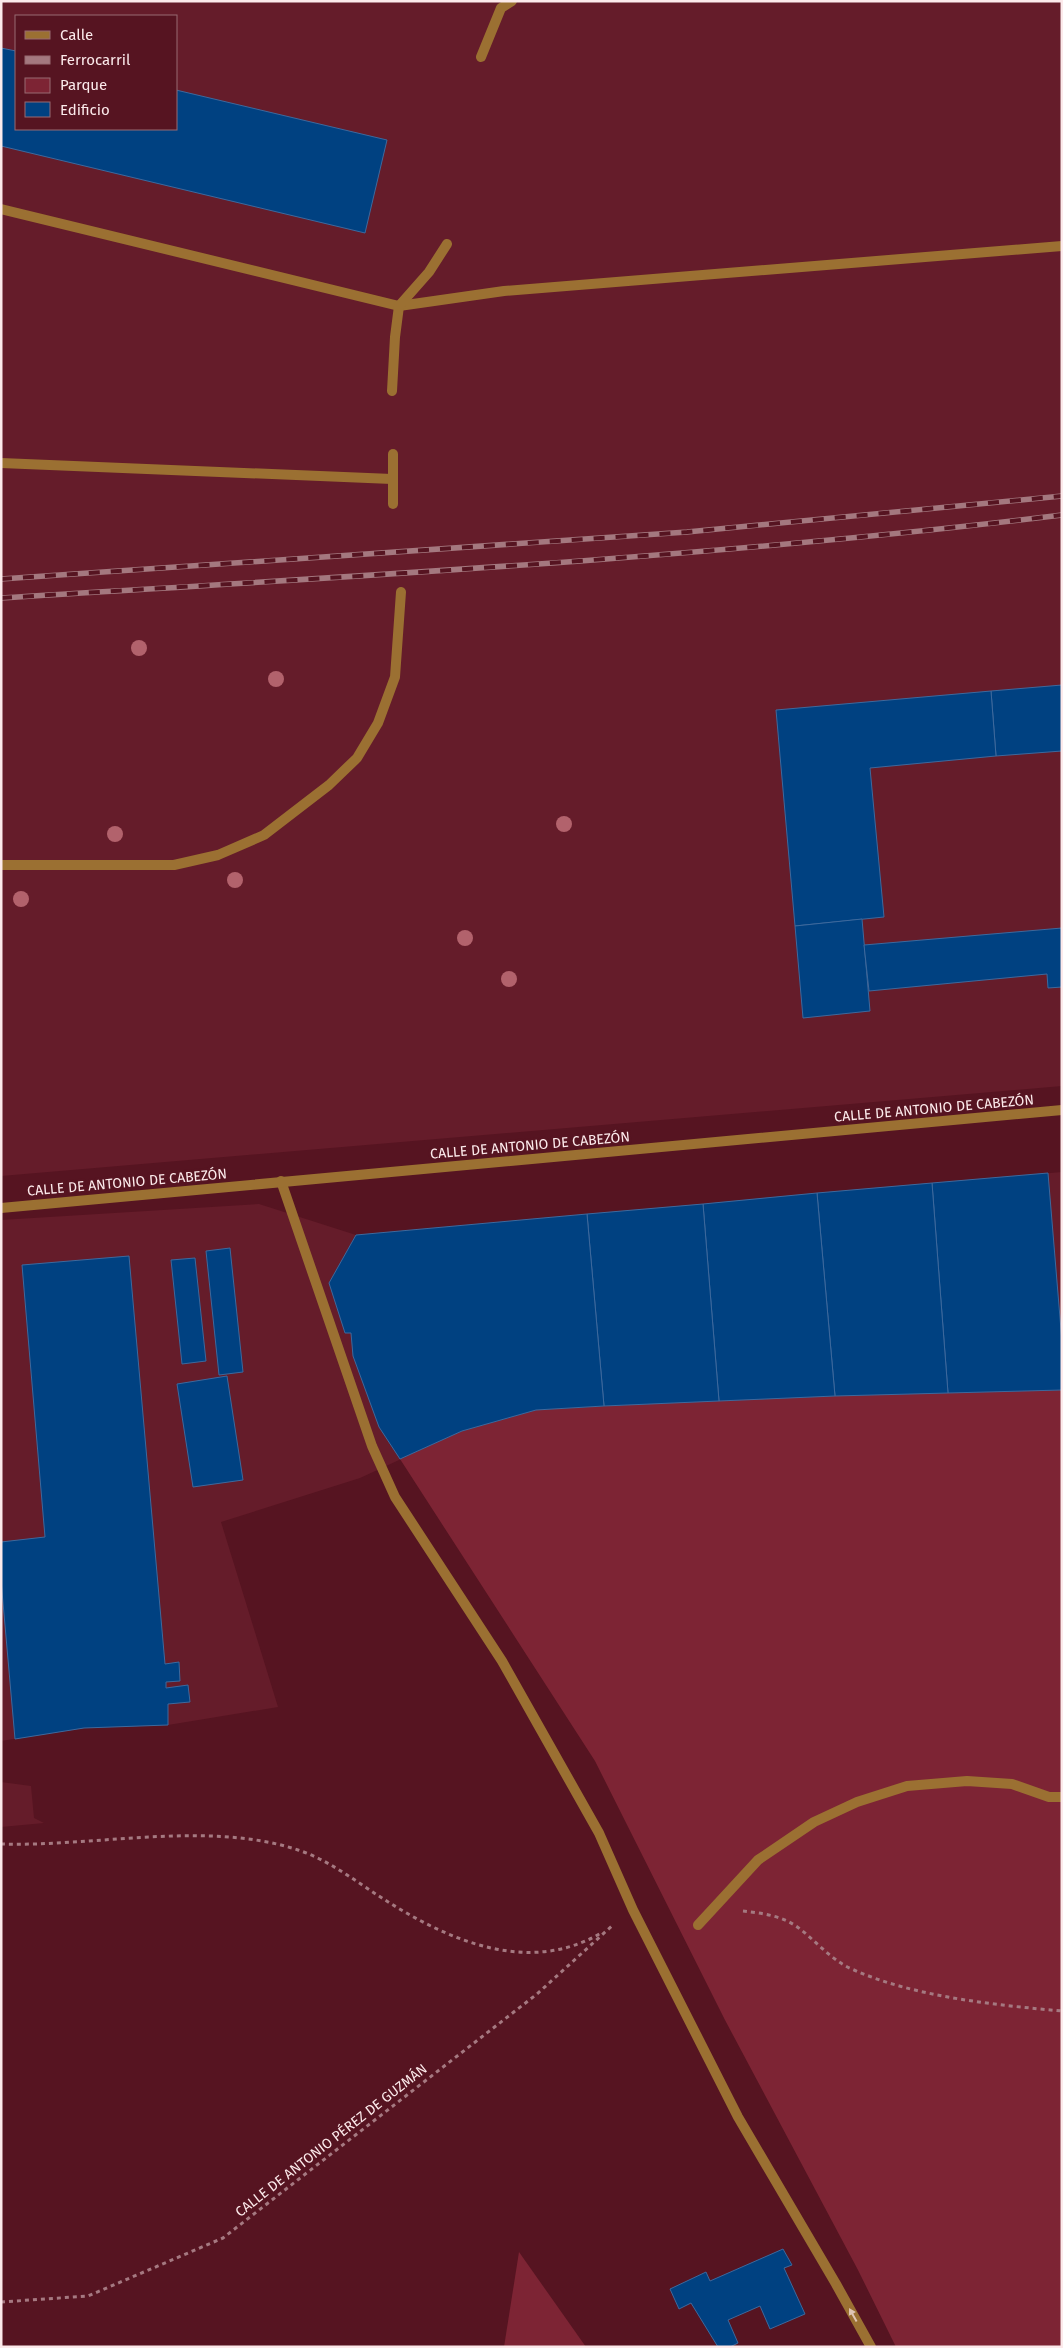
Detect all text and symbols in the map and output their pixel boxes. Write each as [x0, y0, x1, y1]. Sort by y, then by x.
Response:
legend [15, 15, 178, 130]
text: Calle [60, 26, 93, 44]
text: Ferrocarril [60, 51, 131, 69]
text: Parque [60, 76, 107, 94]
text: Edificio [60, 101, 110, 119]
street label: CALLE DE ANTONIO DE CABEZÓN [833, 1090, 1035, 1126]
street label: CALLE DE ANTONIO DE CABEZÓN [429, 1127, 631, 1163]
street label: CALLE DE ANTONIO DE CABEZÓN [26, 1164, 228, 1200]
street label: CALLE DE ANTONIO PÉREZ DE GUZMÁN [231, 2059, 431, 2221]
one-way arrow [849, 2308, 857, 2322]

